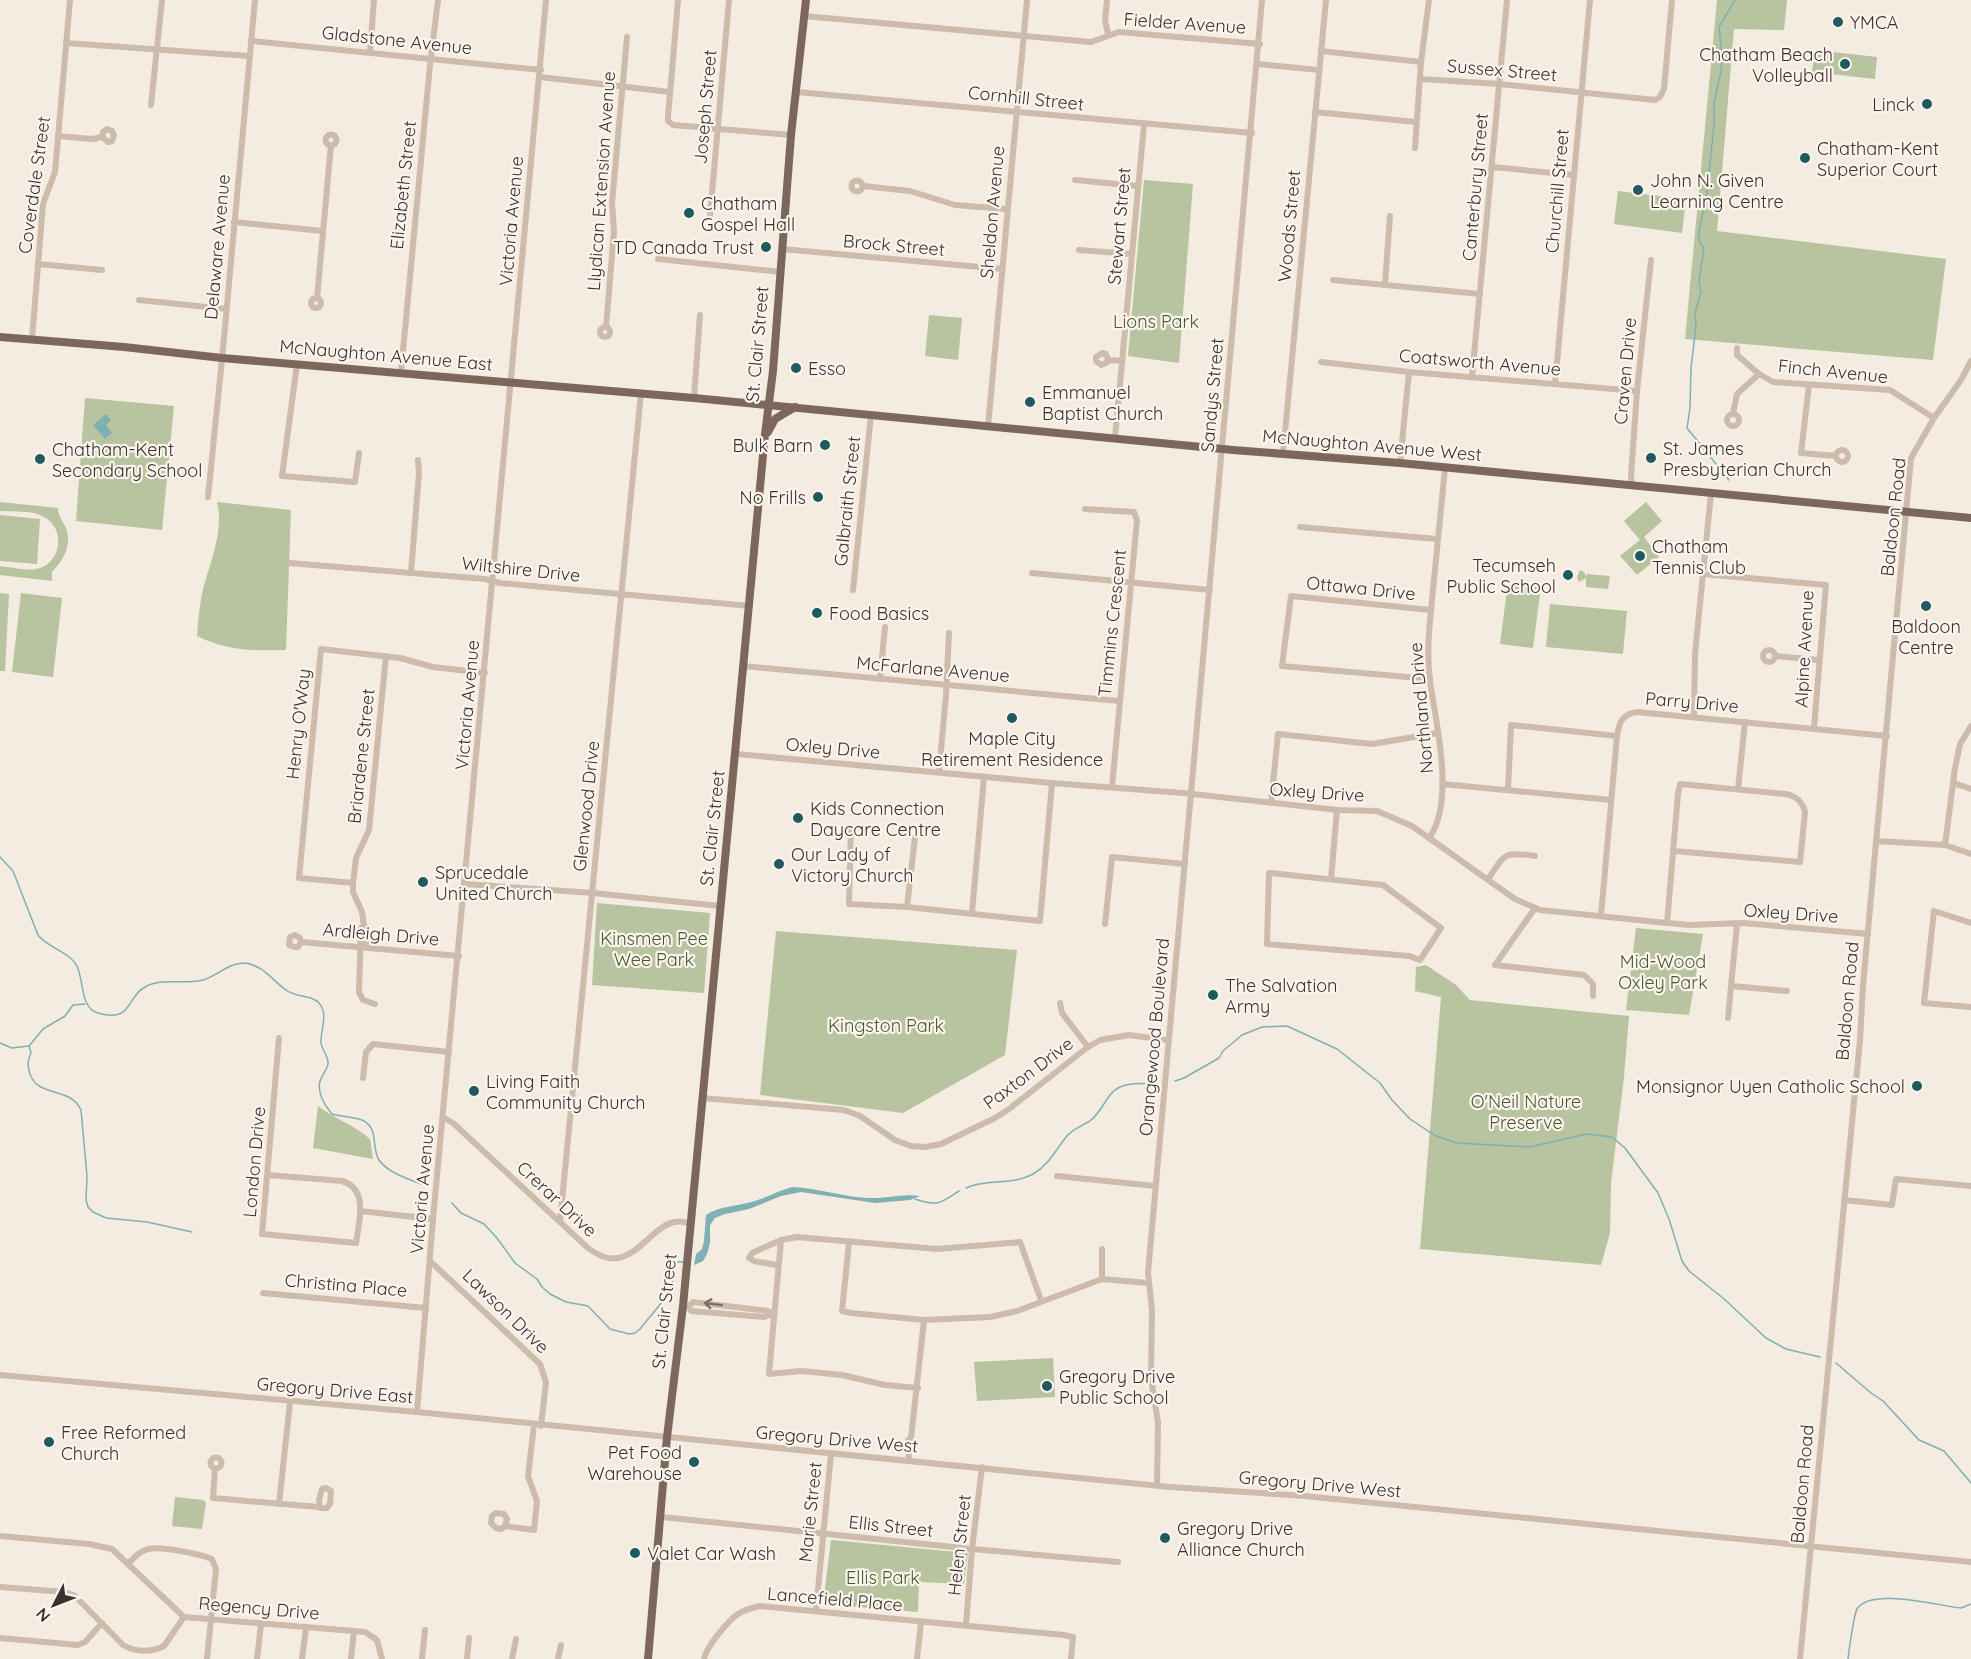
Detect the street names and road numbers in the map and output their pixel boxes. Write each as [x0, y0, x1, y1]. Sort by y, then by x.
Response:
street label: Fielder Avenue [1123, 7, 1247, 39]
street label: Gladstone Avenue [321, 21, 473, 59]
street label: Joseph Street [689, 49, 721, 165]
street label: Sussex Street [1446, 54, 1558, 86]
street label: Llydican Extension Avenue [582, 70, 620, 292]
street label: Cornhill Street [967, 80, 1085, 116]
street label: Canterbury Street [1457, 112, 1493, 262]
street label: Coverdale Street [13, 115, 55, 255]
street label: Elizabeth Street [385, 120, 421, 250]
street label: Churchill Street [1540, 128, 1574, 254]
street label: Sheldon Avenue [975, 145, 1009, 279]
street label: Victoria Avenue [494, 155, 528, 287]
street label: Stewart Street [1102, 166, 1136, 286]
street label: Woods Street [1273, 169, 1305, 283]
street label: Delaware Avenue [199, 173, 235, 321]
street label: Brock Street [842, 229, 946, 261]
street label: St. Clair Street [740, 285, 774, 403]
street label: Craven Drive [1609, 316, 1641, 426]
street label: McNaughton Avenue East [278, 334, 494, 376]
street label: Sandys Street [1196, 337, 1228, 453]
street label: Coatsworth Avenue [1398, 343, 1562, 381]
street label: Finch Avenue [1777, 354, 1889, 388]
street label: McNaughton Avenue West [1261, 424, 1483, 466]
street label: Galbraith Street [829, 435, 865, 567]
street label: Baldoon Road [1875, 457, 1911, 577]
street label: Timmins Crescent [1093, 548, 1131, 698]
street label: Wiltshire Drive [460, 551, 582, 587]
street label: Ottawa Drive [1305, 571, 1417, 605]
street label: Alpine Avenue [1789, 590, 1819, 708]
street label: Victoria Avenue [450, 639, 484, 771]
street label: Northland Drive [1404, 641, 1438, 775]
street label: McFarlane Avenue [855, 651, 1011, 687]
street label: Henry O'Way [281, 667, 315, 781]
street label: Parry Drive [1644, 686, 1740, 718]
street label: Briardene Street [342, 687, 380, 825]
street label: Oxley Drive [785, 732, 881, 764]
street label: Glenwood Drive [568, 739, 604, 873]
street label: St. Clair Street [694, 769, 730, 887]
street label: Oxley Drive [1269, 777, 1365, 807]
street label: Oxley Drive [1743, 898, 1839, 928]
street label: Ardleigh Drive [322, 917, 440, 951]
street label: Orangewood Boulevard [1134, 937, 1174, 1137]
street label: Baldoon Road [1830, 941, 1864, 1061]
street label: Paxton Drive [978, 1032, 1078, 1114]
street label: London Drive [238, 1106, 270, 1218]
street label: Victoria Avenue [405, 1123, 439, 1255]
street label: Crerar Drive [512, 1156, 602, 1242]
street label: St. Clair Street [646, 1252, 682, 1370]
street label: Lawson Drive [458, 1264, 554, 1358]
street label: Christina Place [284, 1268, 408, 1302]
street label: Gregory Drive East [256, 1372, 414, 1408]
street label: Gregory Drive West [755, 1420, 919, 1458]
street label: Baldoon Road [1785, 1424, 1819, 1544]
street label: Marie Street [793, 1461, 827, 1563]
street label: Gregory Drive West [1238, 1465, 1402, 1503]
street label: Helen Street [942, 1493, 976, 1597]
street label: Ellis Street [848, 1510, 934, 1542]
street label: Lancefield Place [766, 1582, 904, 1616]
street label: Regency Drive [198, 1591, 320, 1625]

